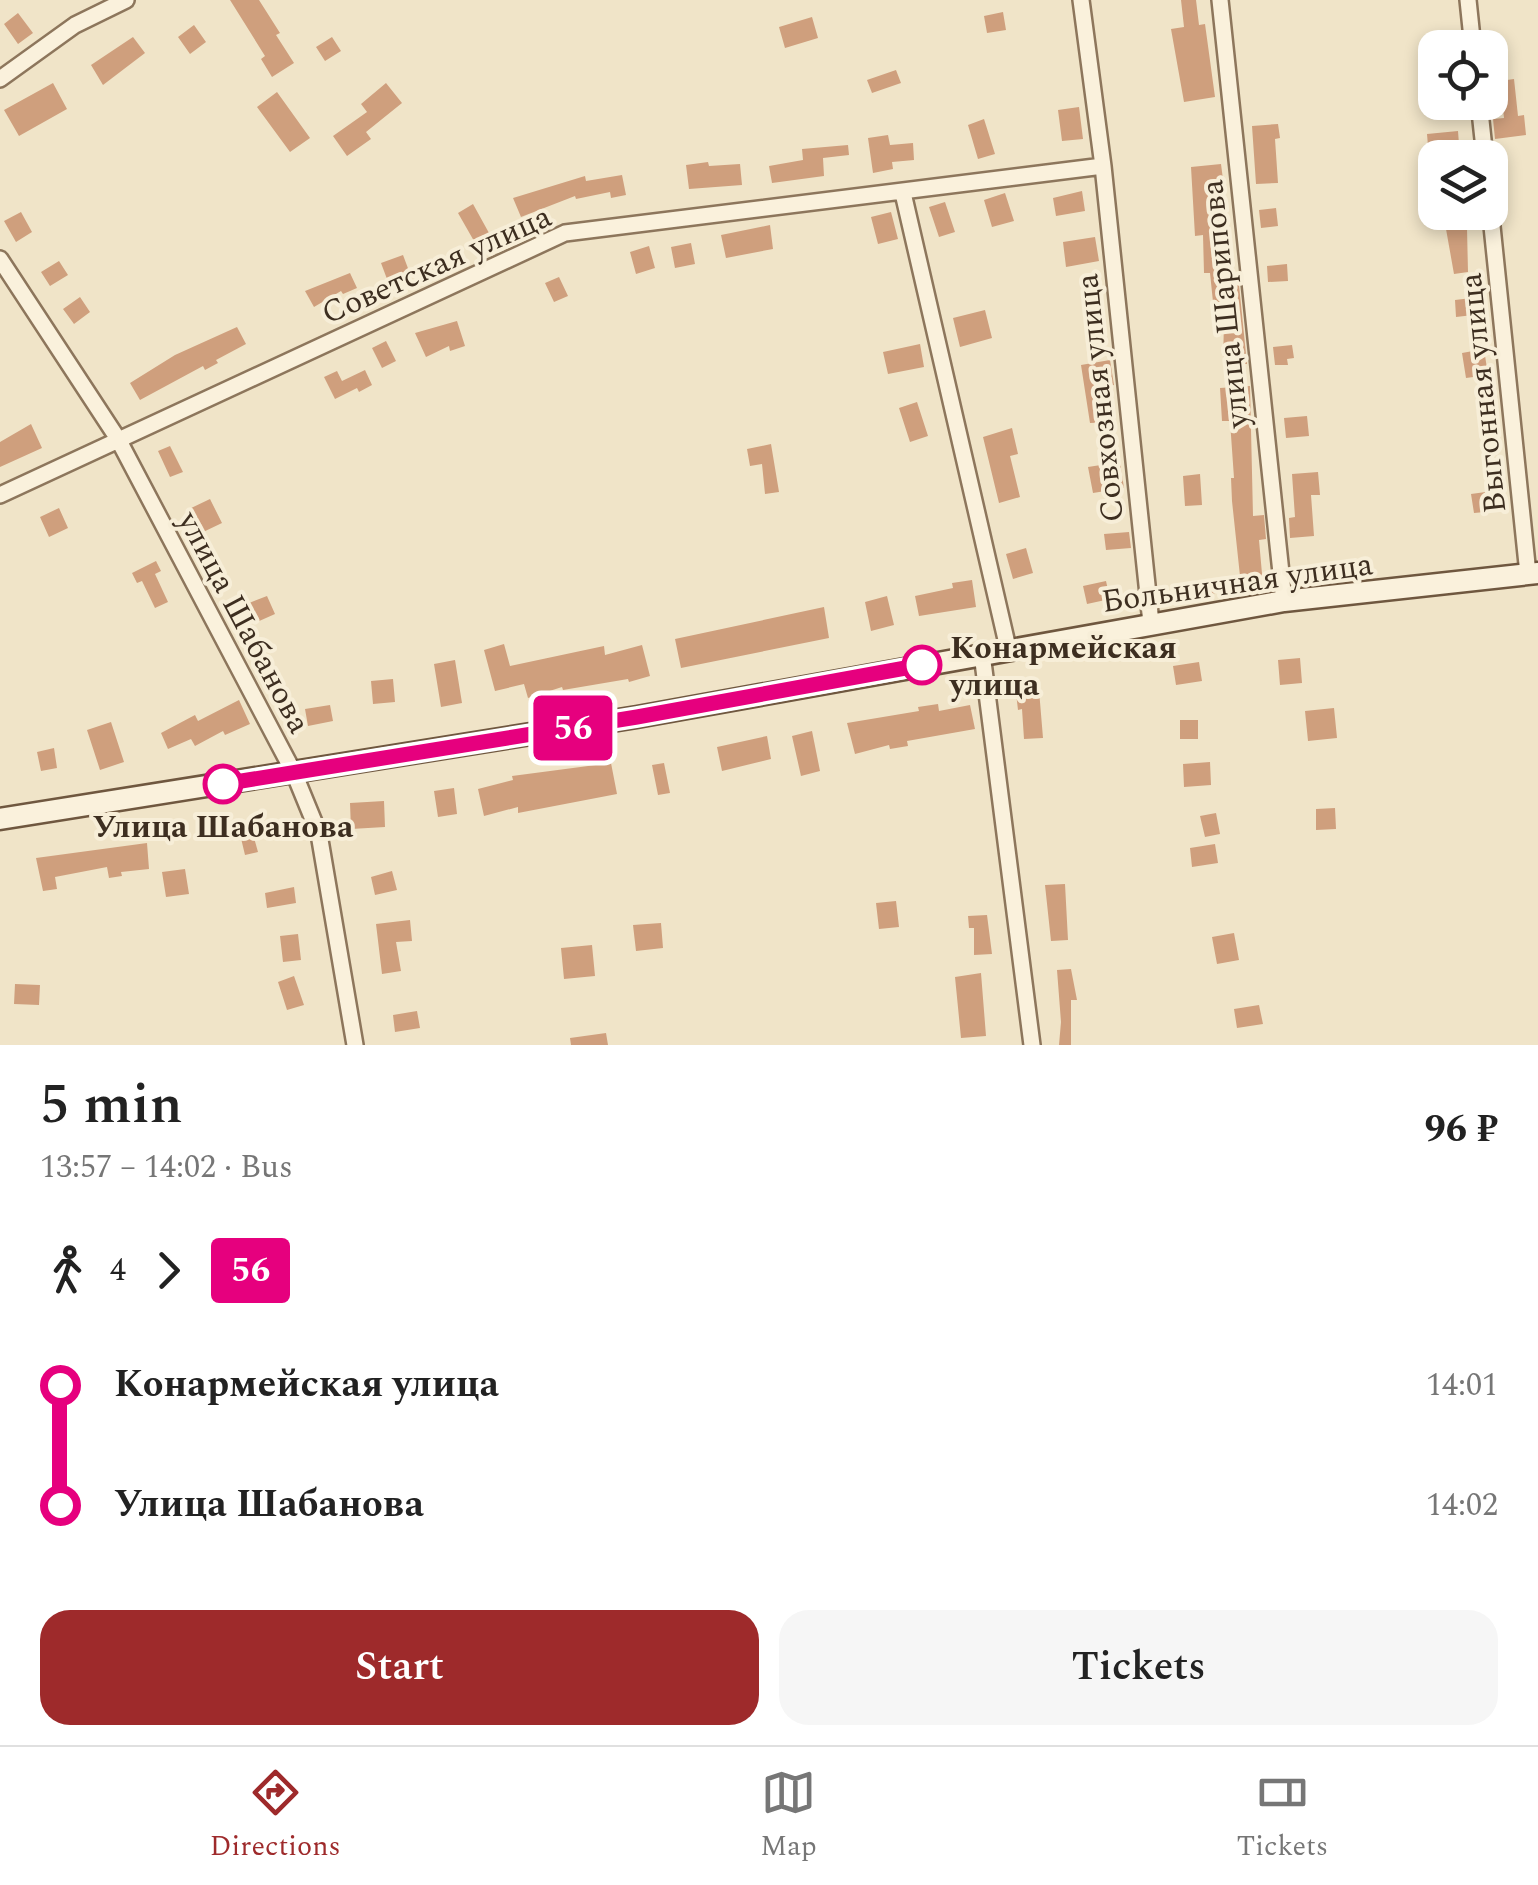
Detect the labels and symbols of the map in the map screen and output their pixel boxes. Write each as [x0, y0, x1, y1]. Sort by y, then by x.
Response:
street label: улица Шарипова [1188, 177, 1263, 432]
street label: Советская улица [314, 193, 560, 338]
street label: Выгонная улица [1446, 270, 1520, 515]
street label: Совхозная улица [1063, 271, 1138, 524]
street label: улица Шабанова [164, 502, 323, 743]
street label: Больничная улица [1098, 540, 1376, 627]
place label: Конармейская улица [948, 624, 1177, 710]
marker: Конармейская улица [903, 646, 941, 684]
line badge: 56 [528, 696, 618, 760]
marker: Улица Шабанова [204, 765, 242, 803]
place label: Улица Шабанова [92, 803, 354, 852]

